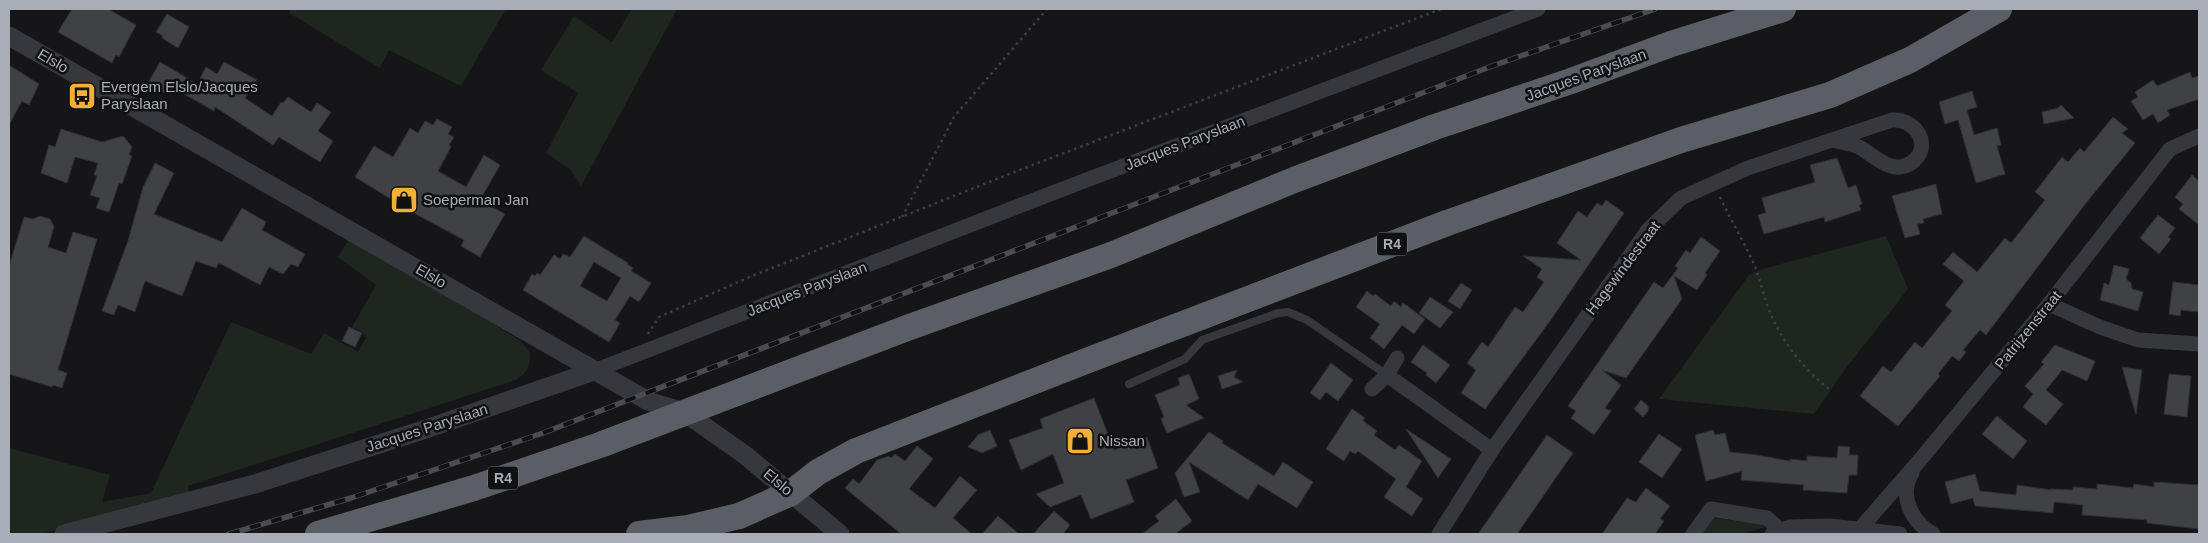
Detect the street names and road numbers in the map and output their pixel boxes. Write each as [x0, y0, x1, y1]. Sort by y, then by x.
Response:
street label: Elslo [35, 45, 72, 76]
street label: Jacques Paryslaan [1523, 45, 1648, 104]
street label: Jacques Paryslaan [1123, 112, 1247, 173]
street label: Hagewindestraat [1582, 217, 1664, 318]
road number: R4 [1377, 232, 1407, 255]
street label: Jacques Paryslaan [745, 258, 869, 319]
street label: Elslo [413, 260, 450, 291]
street label: Patrijzenstraat [1991, 286, 2065, 372]
street label: Jacques Paryslaan [364, 400, 490, 455]
street label: Elslo [760, 465, 796, 499]
road number: R4 [488, 466, 518, 489]

